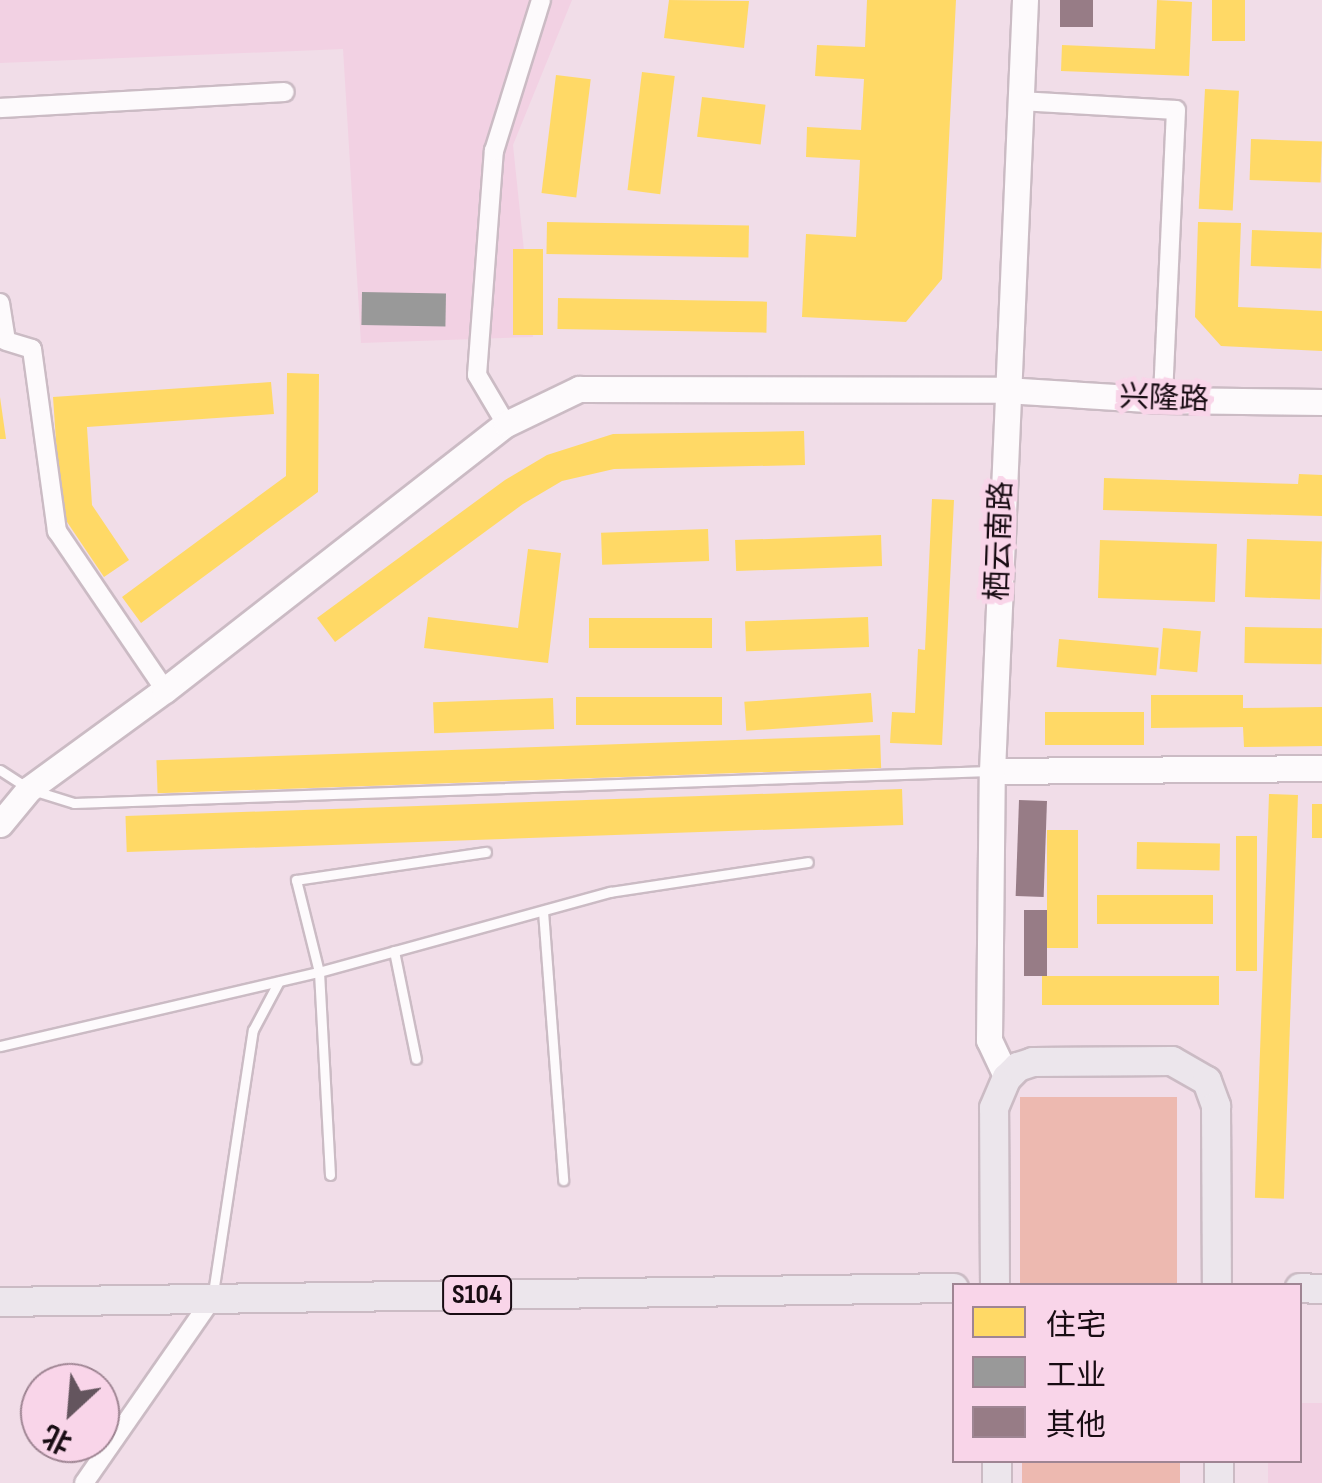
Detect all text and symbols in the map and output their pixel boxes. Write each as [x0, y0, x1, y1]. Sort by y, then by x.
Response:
street label: 兴隆路 [1118, 379, 1210, 419]
street label: 栖云南路 [980, 480, 1020, 602]
road number: S104 [442, 1272, 512, 1318]
legend [952, 1283, 1302, 1463]
text: 住宅 [1046, 1308, 1106, 1344]
text: 工业 [1046, 1358, 1106, 1394]
north arrow [20, 1363, 120, 1463]
text: 其他 [1046, 1408, 1106, 1444]
text: 北 [38, 1418, 77, 1460]

